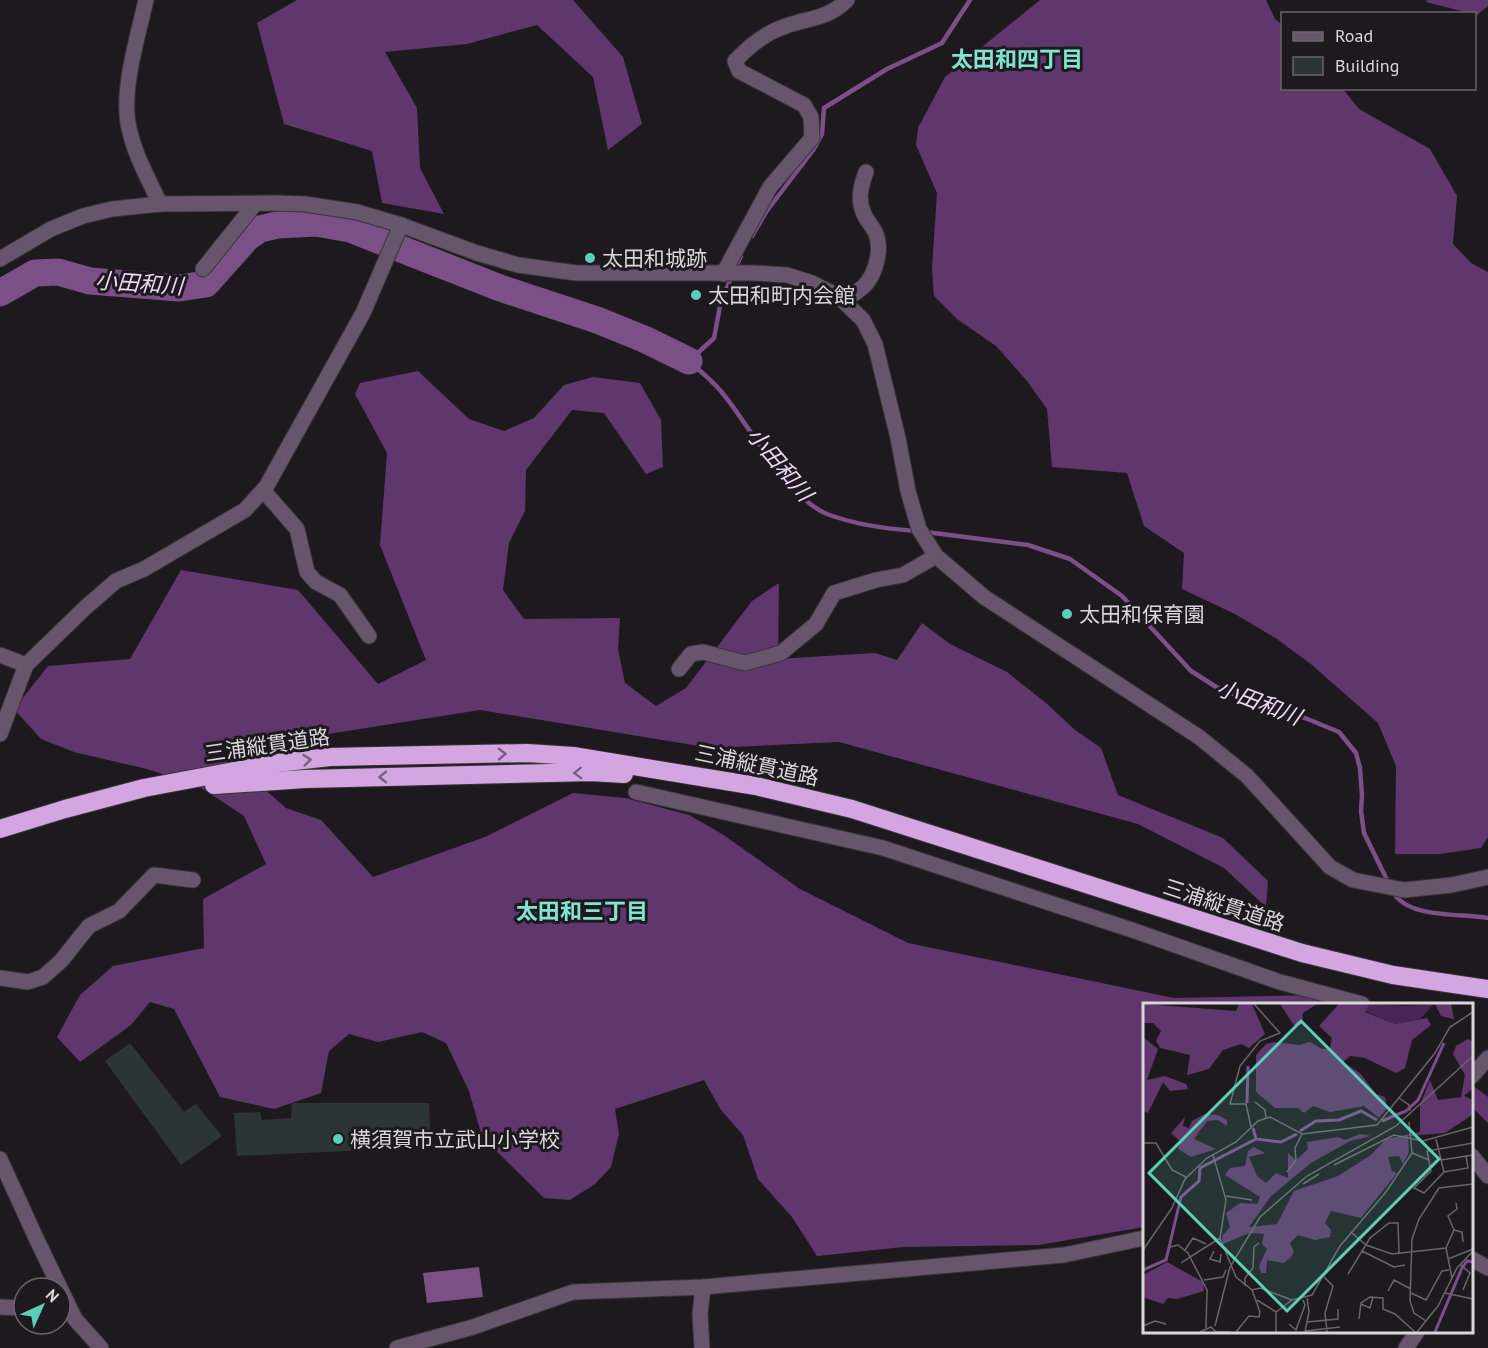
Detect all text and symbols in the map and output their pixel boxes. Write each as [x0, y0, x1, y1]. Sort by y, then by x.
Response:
legend [1281, 12, 1476, 90]
text: Road [1335, 24, 1373, 47]
district label: 太田和四丁目 [951, 45, 1083, 73]
text: Building [1335, 54, 1399, 77]
place label: 太田和城跡 [602, 245, 707, 272]
marker: 太田和城跡 [583, 251, 597, 265]
water label: 小田和川 [94, 266, 186, 300]
place label: 太田和町内会館 [708, 282, 855, 309]
marker: 太田和町内会館 [689, 288, 703, 302]
water label: 小田和川 [741, 421, 820, 508]
place label: 太田和保育園 [1079, 601, 1205, 628]
marker: 太田和保育園 [1060, 607, 1074, 621]
water label: 小田和川 [1213, 673, 1307, 732]
street label: 三浦縦貫道路 [203, 723, 331, 767]
street label: 三浦縦貫道路 [693, 739, 821, 791]
one-way arrow [497, 747, 506, 760]
one-way arrow [302, 754, 311, 766]
one-way arrow [574, 767, 583, 779]
one-way arrow [379, 770, 388, 783]
street label: 三浦縦貫道路 [1160, 873, 1288, 937]
district label: 太田和三丁目 [516, 897, 648, 925]
inset map [1143, 1003, 1473, 1333]
place label: 横須賀市立武山小学校 [350, 1126, 560, 1153]
marker: 横須賀市立武山小学校 [331, 1132, 345, 1146]
north arrow [12, 1276, 72, 1336]
text: N [42, 1285, 63, 1306]

